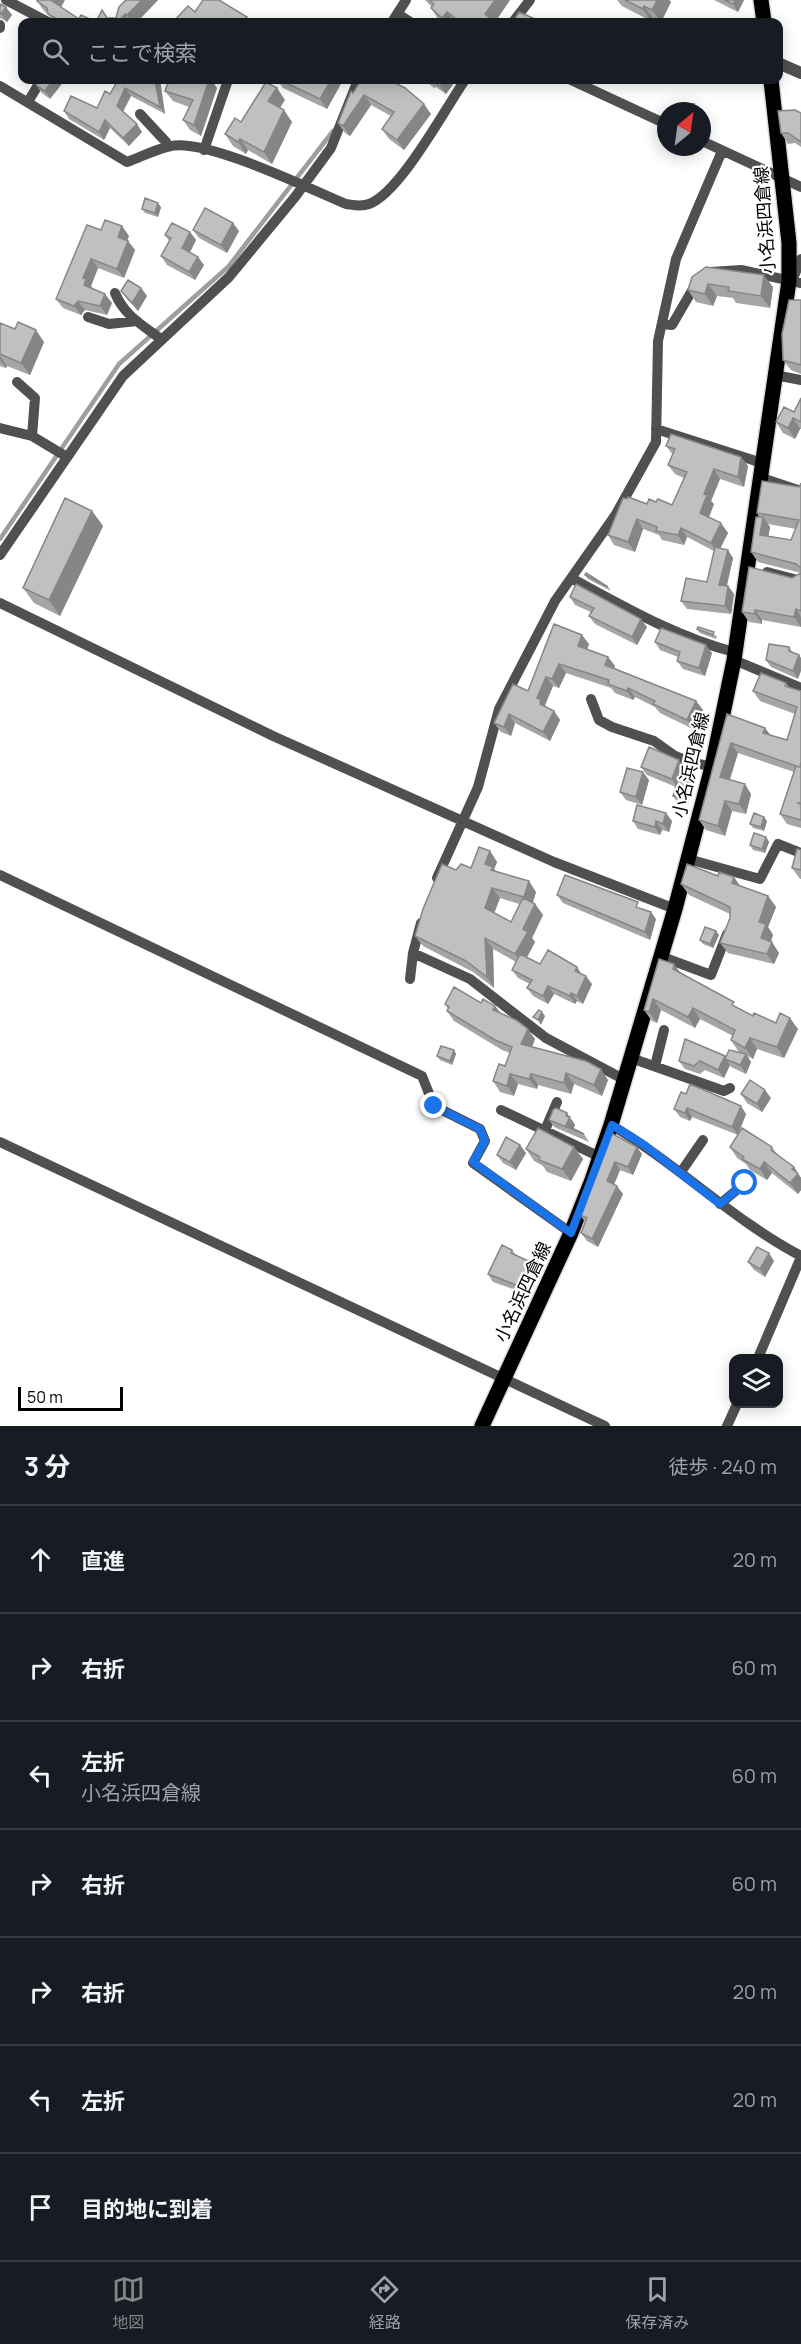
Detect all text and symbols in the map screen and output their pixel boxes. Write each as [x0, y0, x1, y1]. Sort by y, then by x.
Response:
search box [18, 18, 783, 84]
icon: search [39, 35, 72, 68]
text: ここで検索 [87, 38, 197, 68]
north arrow [657, 102, 711, 156]
street label: 小名浜四倉線 [748, 165, 780, 275]
street label: 小名浜四倉線 [666, 709, 714, 820]
route end [420, 1092, 446, 1118]
route start [731, 1169, 757, 1195]
street label: 小名浜四倉線 [488, 1238, 556, 1346]
map controls [729, 1354, 783, 1408]
button: layers [729, 1354, 783, 1408]
scale bar [18, 1384, 123, 1412]
text: 50 m [27, 1386, 63, 1408]
text: 3 分 [24, 1448, 70, 1484]
text: 徒歩 · 240 m [669, 1453, 777, 1480]
icon: ahead [24, 1543, 57, 1576]
text: 直進 [81, 1546, 125, 1576]
text: 20 m [732, 1546, 777, 1573]
icon: right [24, 1651, 57, 1684]
text: 右折 [81, 1654, 125, 1684]
text: 60 m [731, 1654, 777, 1681]
text: 左折 [81, 1747, 125, 1777]
icon: left [24, 1759, 57, 1792]
text: 60 m [731, 1762, 777, 1789]
text: 小名浜四倉線 [81, 1779, 201, 1806]
icon: right [24, 1867, 57, 1900]
text: 右折 [81, 1870, 125, 1900]
text: 60 m [731, 1870, 777, 1897]
icon: right [24, 1975, 57, 2008]
text: 右折 [81, 1978, 125, 2008]
text: 20 m [732, 1978, 777, 2005]
icon: left [24, 2083, 57, 2116]
text: 左折 [81, 2086, 125, 2116]
text: 20 m [732, 2086, 777, 2113]
icon: arrive [24, 2191, 57, 2224]
text: 目的地に到着 [81, 2194, 213, 2224]
tab: 地図 [112, 2273, 145, 2333]
tab: 経路 [368, 2273, 401, 2333]
tab: 保存済み [625, 2273, 689, 2333]

